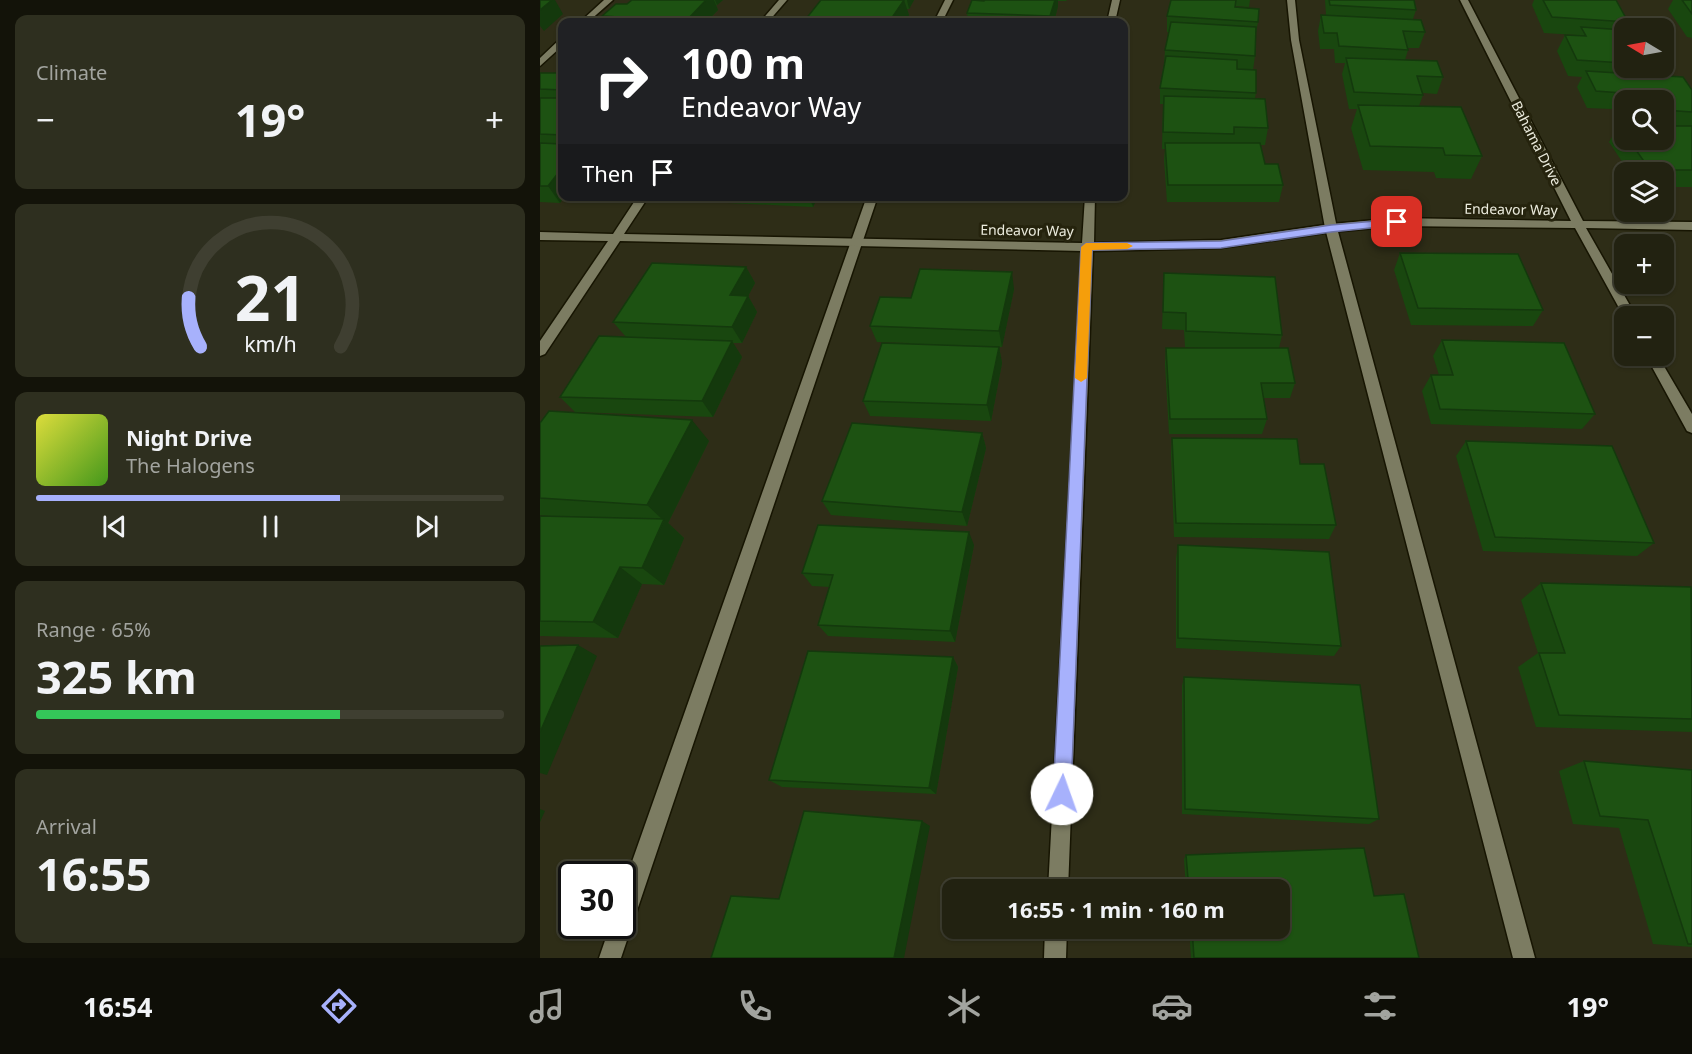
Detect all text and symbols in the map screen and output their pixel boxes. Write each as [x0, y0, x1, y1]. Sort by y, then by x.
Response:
north arrow [1614, 18, 1674, 78]
map controls [1614, 18, 1674, 366]
text: 100 m [681, 34, 805, 91]
icon: right [582, 42, 660, 120]
text: Climate [36, 59, 107, 86]
text: Endeavor Way [681, 88, 861, 125]
text: 19° [235, 89, 305, 150]
button: search [1614, 90, 1674, 150]
text: − [36, 97, 55, 142]
text: + [485, 97, 504, 142]
street label: Bahama Drive [1507, 97, 1567, 189]
icon: arrive [646, 156, 679, 189]
text: Then [582, 158, 634, 188]
button: layers [1614, 162, 1674, 222]
pin [1371, 196, 1422, 247]
street label: Endeavor Way [1464, 199, 1559, 219]
icon: arrive [1380, 205, 1413, 238]
street label: Endeavor Way [980, 220, 1075, 240]
button: + [1614, 234, 1674, 294]
text: 21 [234, 255, 306, 340]
button: − [1614, 306, 1674, 366]
text: km/h [244, 330, 296, 359]
text: Night Drive [126, 422, 252, 452]
text: The Halogens [126, 452, 255, 479]
icon: previous [98, 510, 131, 543]
icon: pause [254, 510, 287, 543]
icon: next [410, 510, 443, 543]
text: Range · 65% [36, 616, 151, 643]
text: 325 km [36, 646, 197, 707]
position arrow [1030, 762, 1094, 826]
text: Arrival [36, 813, 97, 840]
text: 16:55 [36, 843, 152, 904]
speed limit sign: 30 [558, 861, 636, 939]
text: 16:55 · 1 min · 160 m [1007, 894, 1225, 924]
icon: directions [318, 985, 360, 1027]
icon: music [526, 985, 568, 1027]
icon: phone [734, 985, 776, 1027]
icon: climate [943, 985, 985, 1027]
icon: car [1151, 985, 1193, 1027]
icon: filters [1359, 985, 1401, 1027]
text: 16:54 [83, 988, 152, 1025]
text: 19° [1567, 988, 1609, 1025]

